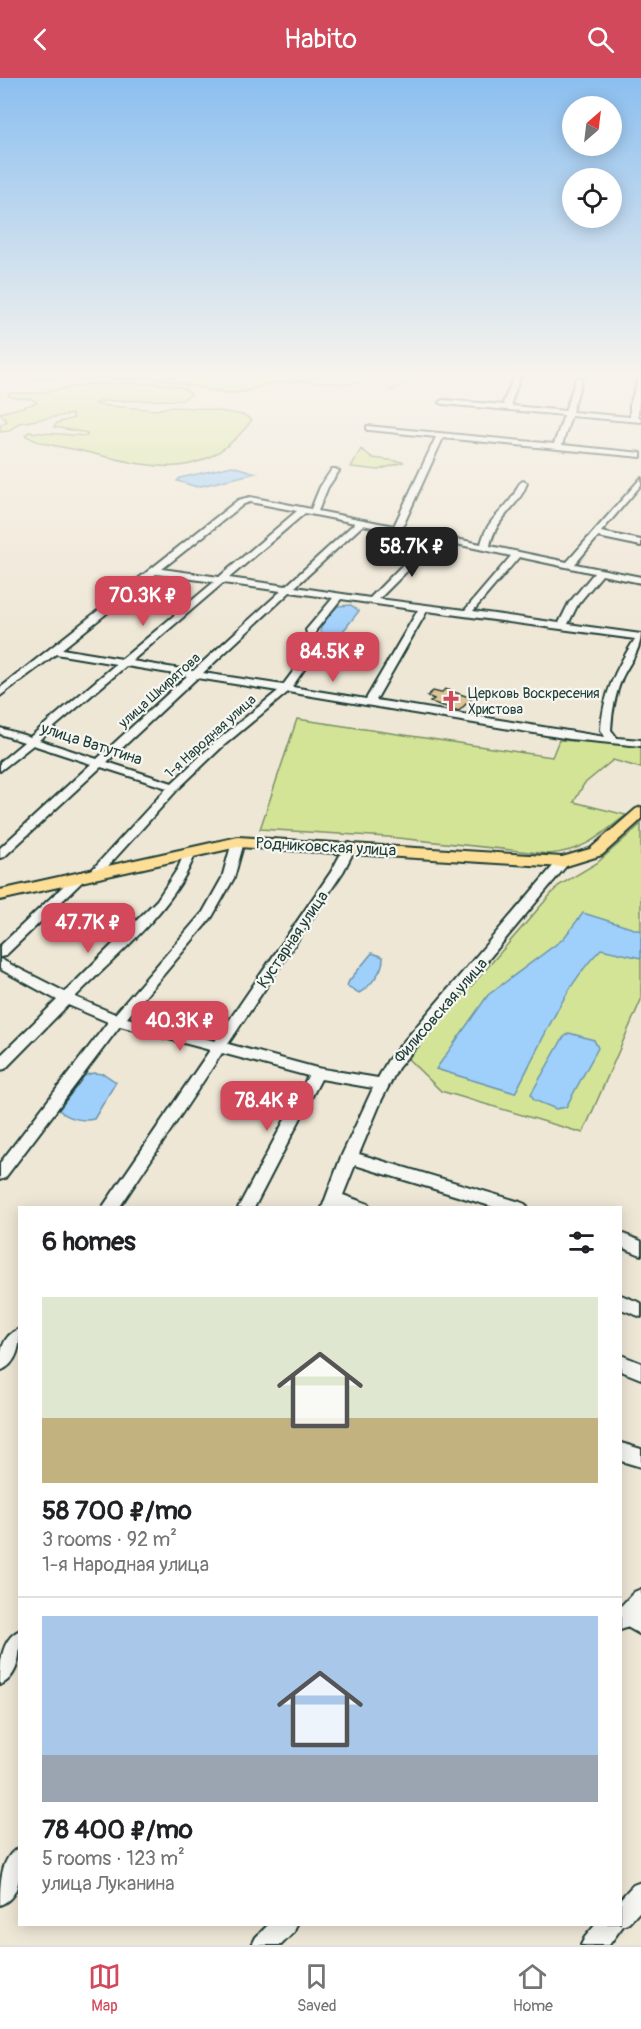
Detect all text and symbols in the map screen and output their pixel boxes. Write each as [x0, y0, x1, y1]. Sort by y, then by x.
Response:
icon: back [24, 23, 57, 56]
text: Habito [284, 23, 357, 56]
icon: search [584, 23, 617, 56]
north arrow [562, 96, 622, 156]
map controls [562, 96, 622, 228]
button: locate [562, 168, 622, 228]
pin: 58.7K ₽ [357, 527, 467, 578]
text: 58.7K ₽ [380, 534, 444, 559]
pin: 70.3K ₽ [88, 576, 198, 627]
text: 70.3K ₽ [109, 583, 177, 608]
pin: 84.5K ₽ [278, 632, 388, 683]
text: 84.5K ₽ [300, 639, 366, 664]
street label: улица Шкирятова [114, 649, 204, 732]
place label: Церковь Воскресения Христова [468, 685, 600, 718]
church icon: Церковь Воскресения Христова [439, 689, 463, 713]
street label: 1-я Народная улица [161, 691, 259, 782]
street label: улица Ватутина [38, 718, 145, 770]
street label: Родниковская улица [255, 833, 397, 861]
street label: Кустарная улица [253, 887, 333, 992]
pin: 47.7K ₽ [33, 903, 143, 954]
text: 47.7K ₽ [55, 910, 121, 935]
street label: Филисовская улица [390, 954, 492, 1067]
pin: 40.3K ₽ [125, 1001, 235, 1052]
text: 40.3K ₽ [145, 1008, 215, 1033]
pin: 78.4K ₽ [212, 1081, 322, 1132]
text: 78.4K ₽ [234, 1088, 300, 1113]
text: 6 homes [42, 1226, 136, 1258]
icon: filters [565, 1226, 598, 1259]
icon: home [266, 1336, 374, 1444]
text: 58 700 ₽/mo [42, 1495, 192, 1527]
text: 3 rooms · 92 m² [42, 1527, 177, 1552]
text: 1-я Народная улица [42, 1552, 209, 1577]
icon: home [266, 1655, 374, 1763]
text: 78 400 ₽/mo [42, 1814, 193, 1846]
text: 5 rooms · 123 m² [42, 1846, 185, 1871]
text: улица Луканина [42, 1871, 174, 1896]
tab: Map [88, 1960, 121, 2016]
tab: Saved [297, 1960, 337, 2016]
tab: Home [513, 1960, 553, 2016]

